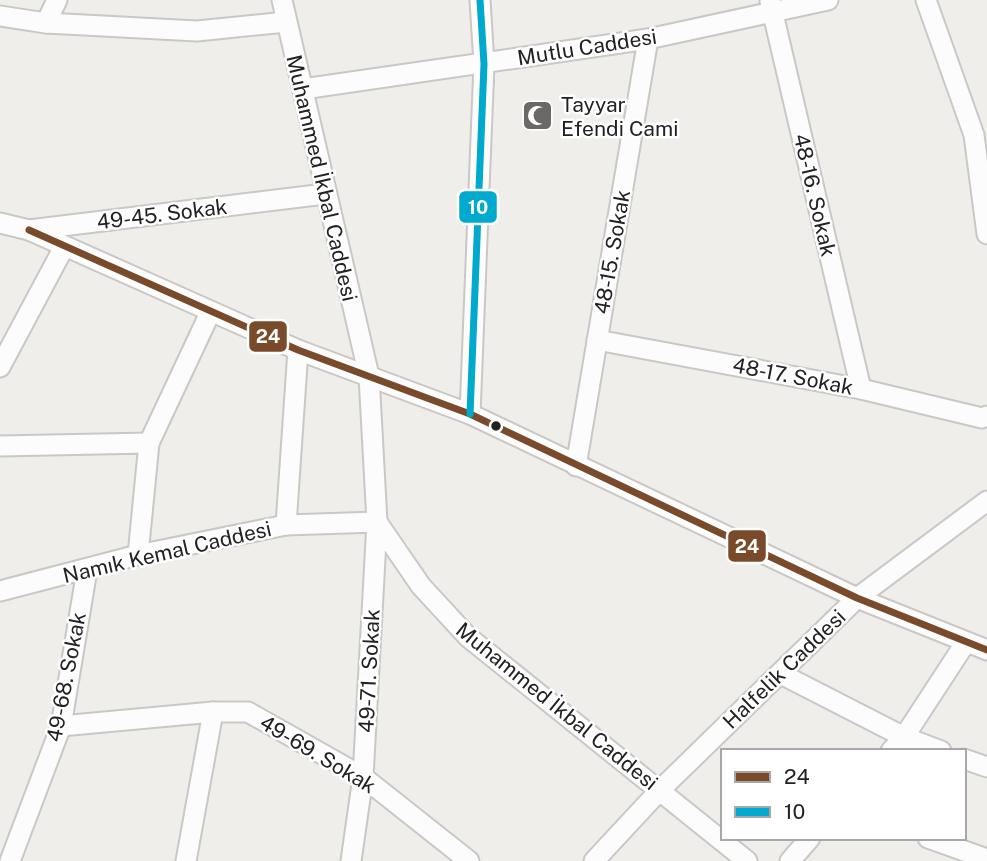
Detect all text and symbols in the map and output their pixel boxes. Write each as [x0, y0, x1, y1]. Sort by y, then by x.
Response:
street label: Mutlu Caddesi [515, 24, 659, 70]
street label: Muhammed İkbal Caddesi [281, 52, 363, 304]
place label: Tayyar Efendi Cami [561, 92, 678, 141]
mosque icon: Tayyar Efendi Cami [521, 99, 555, 133]
street label: 48-16. Sokak [789, 131, 841, 259]
street label: 48-15. Sokak [589, 188, 635, 316]
line badge: 10 [458, 190, 498, 224]
street label: 49-45. Sokak [95, 194, 229, 234]
text: 10 [468, 196, 488, 218]
line badge: 24 [248, 320, 288, 353]
text: 24 [256, 325, 280, 347]
street label: 48-17. Sokak [731, 352, 856, 400]
unlabelled marker [489, 419, 503, 433]
street label: Namık Kemal Caddesi [60, 516, 274, 588]
line badge: 24 [727, 529, 767, 563]
text: 24 [735, 535, 759, 557]
street label: Halfelik Caddesi [718, 604, 850, 734]
street label: 49-71. Sokak [353, 608, 385, 734]
street label: 49-68. Sokak [41, 610, 91, 744]
street label: Muhammed İkbal Caddesi [451, 617, 663, 795]
street label: 49-69. Sokak [255, 710, 381, 799]
legend [721, 749, 966, 840]
text: 24 [784, 764, 810, 789]
text: 10 [784, 799, 805, 824]

